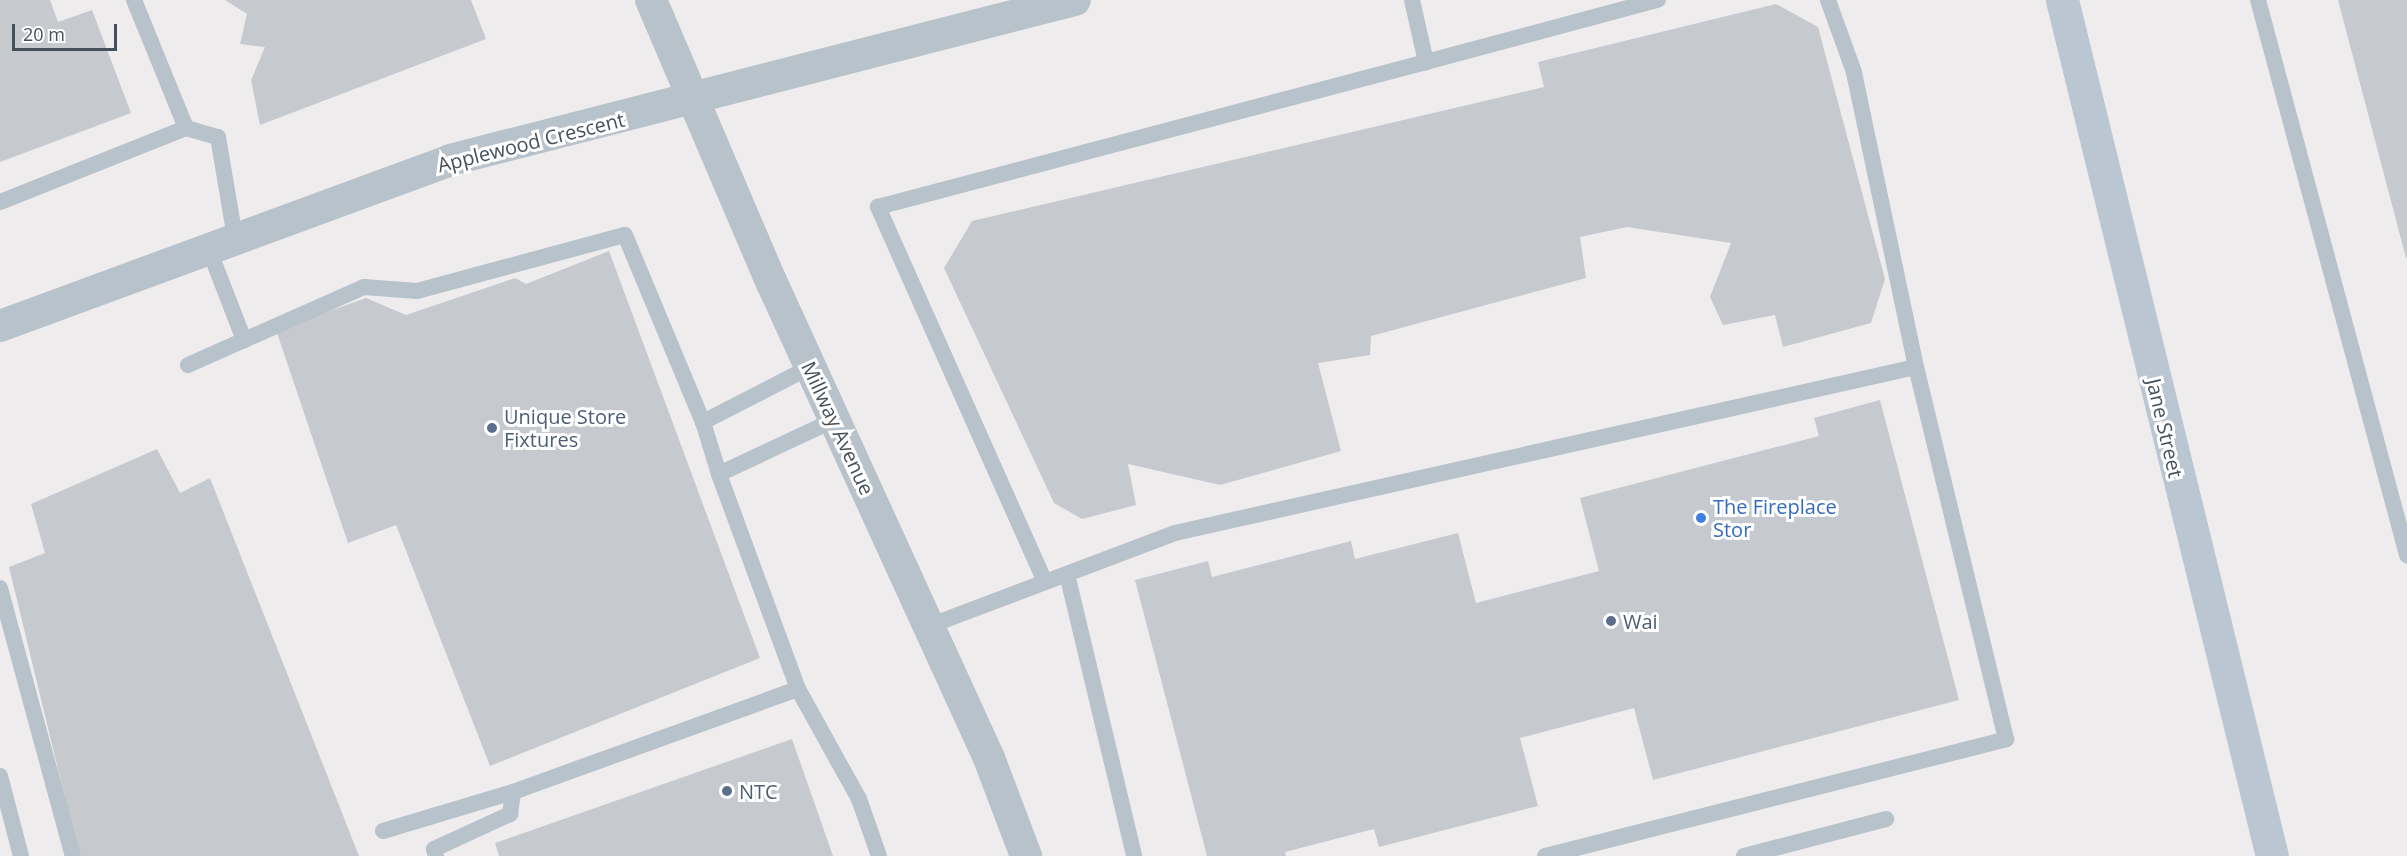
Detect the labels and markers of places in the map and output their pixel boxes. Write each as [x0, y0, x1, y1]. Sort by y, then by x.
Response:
place label: Unique Store Fixtures [504, 404, 626, 451]
marker: Unique Store Fixtures [485, 421, 499, 435]
place label: The Fireplace Stor [1713, 494, 1837, 541]
marker: The Fireplace Stor [1694, 511, 1708, 525]
place label: Wai [1623, 609, 1658, 633]
marker: Wai [1604, 614, 1618, 628]
place label: NTC [739, 779, 778, 803]
marker: NTC [720, 784, 734, 798]

